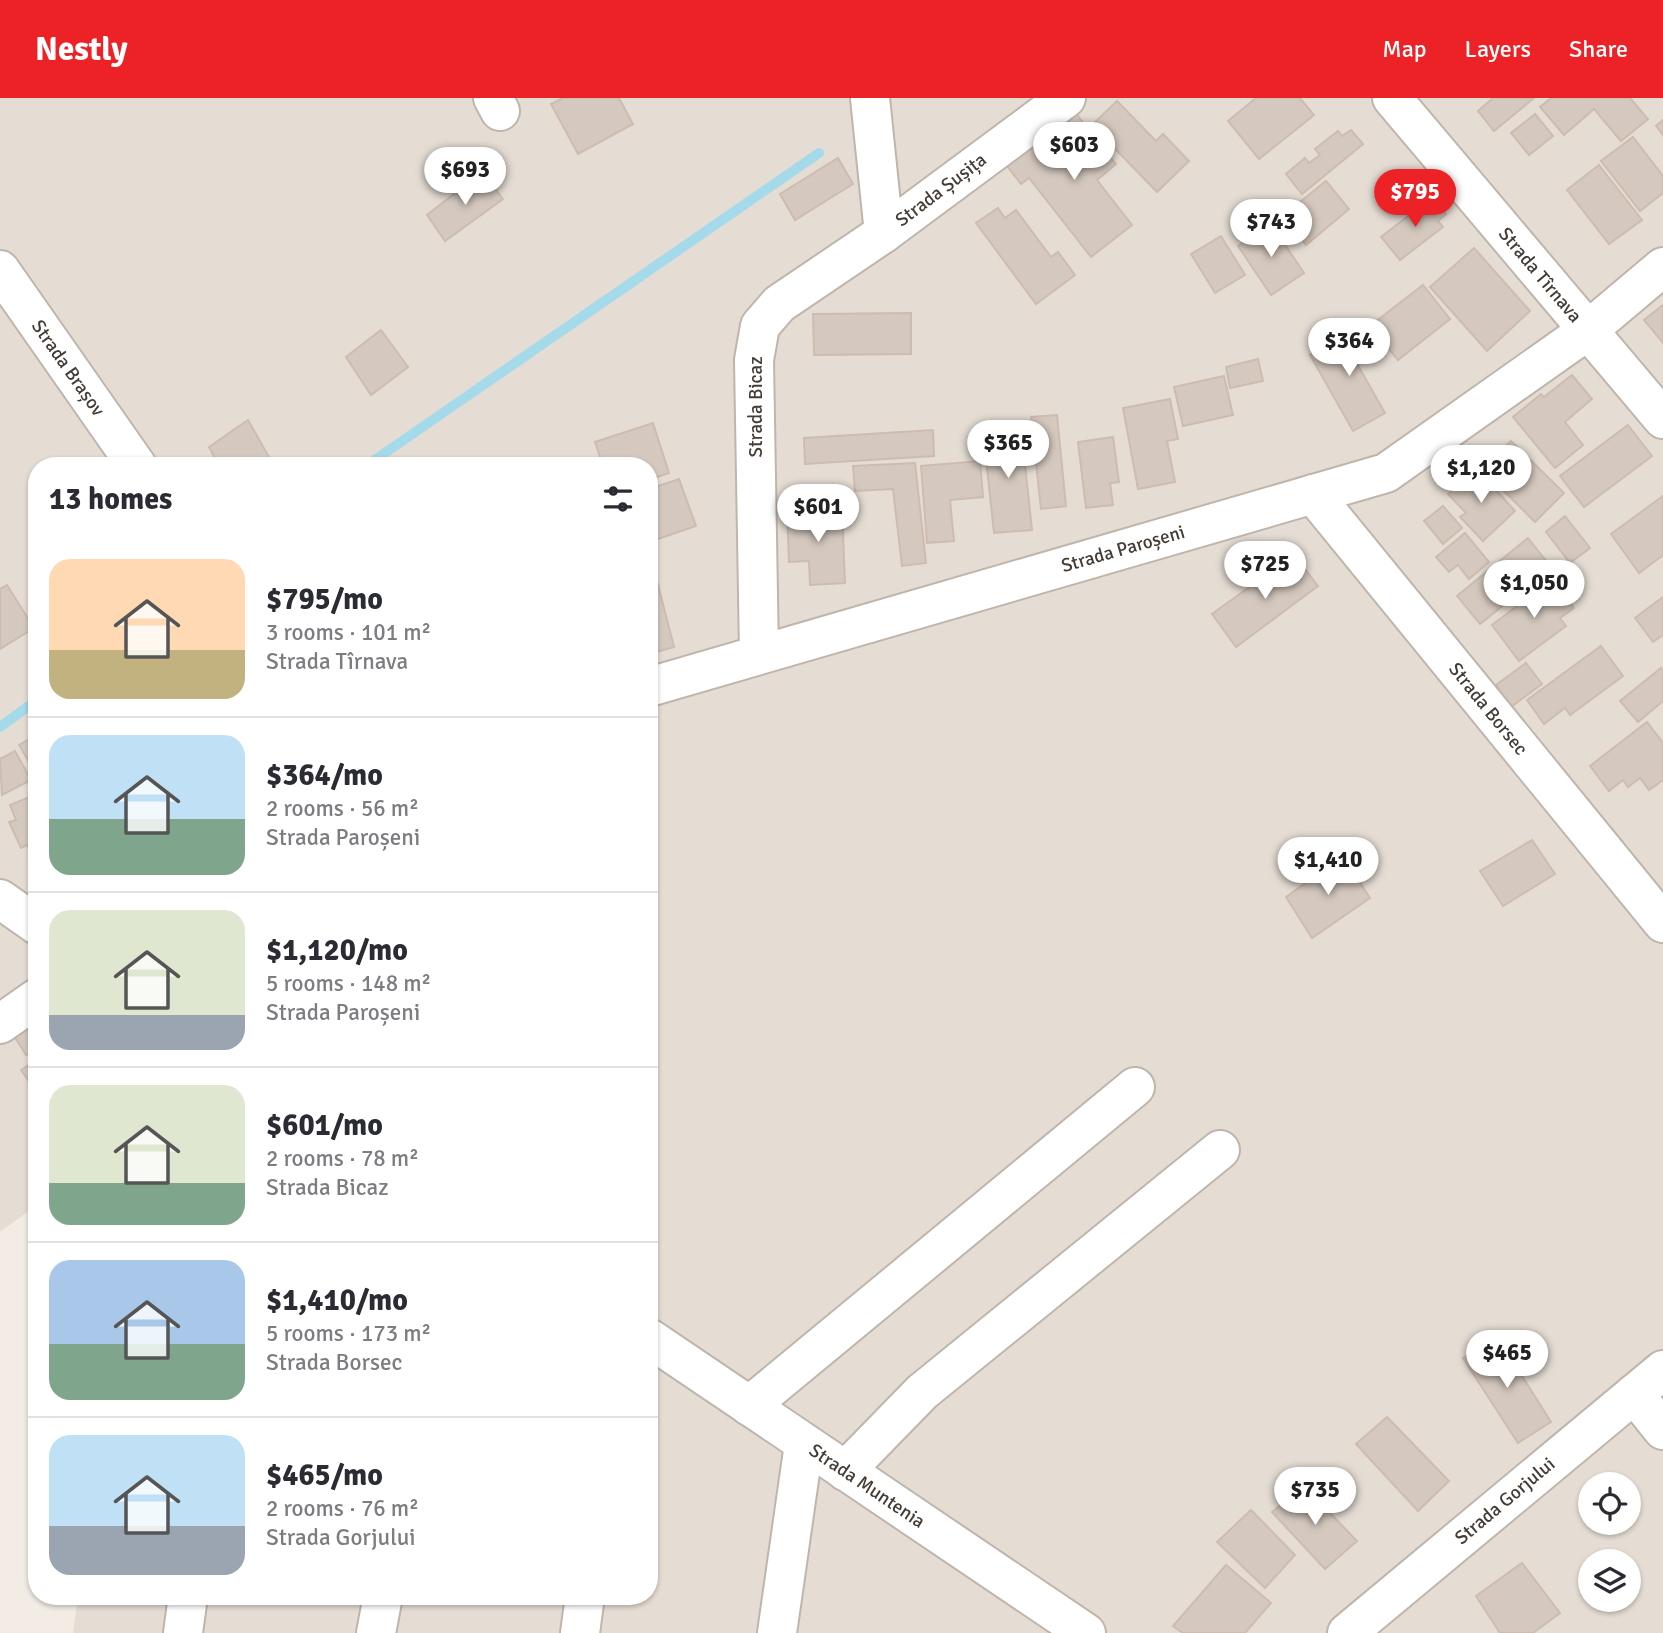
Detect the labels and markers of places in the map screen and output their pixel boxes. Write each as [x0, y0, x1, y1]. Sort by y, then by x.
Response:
pin: $603 [1033, 122, 1115, 182]
pin: $693 [424, 148, 506, 207]
pin: $795 [1374, 170, 1456, 229]
pin: $743 [1230, 200, 1312, 259]
pin: $364 [1308, 318, 1390, 378]
pin: $365 [967, 420, 1049, 480]
pin: $1,120 [1424, 446, 1538, 505]
pin: $601 [777, 484, 859, 544]
pin: $725 [1224, 542, 1306, 601]
pin: $1,050 [1477, 560, 1591, 620]
pin: $1,410 [1271, 838, 1385, 897]
pin: $465 [1466, 1330, 1548, 1390]
pin: $735 [1274, 1468, 1356, 1527]

